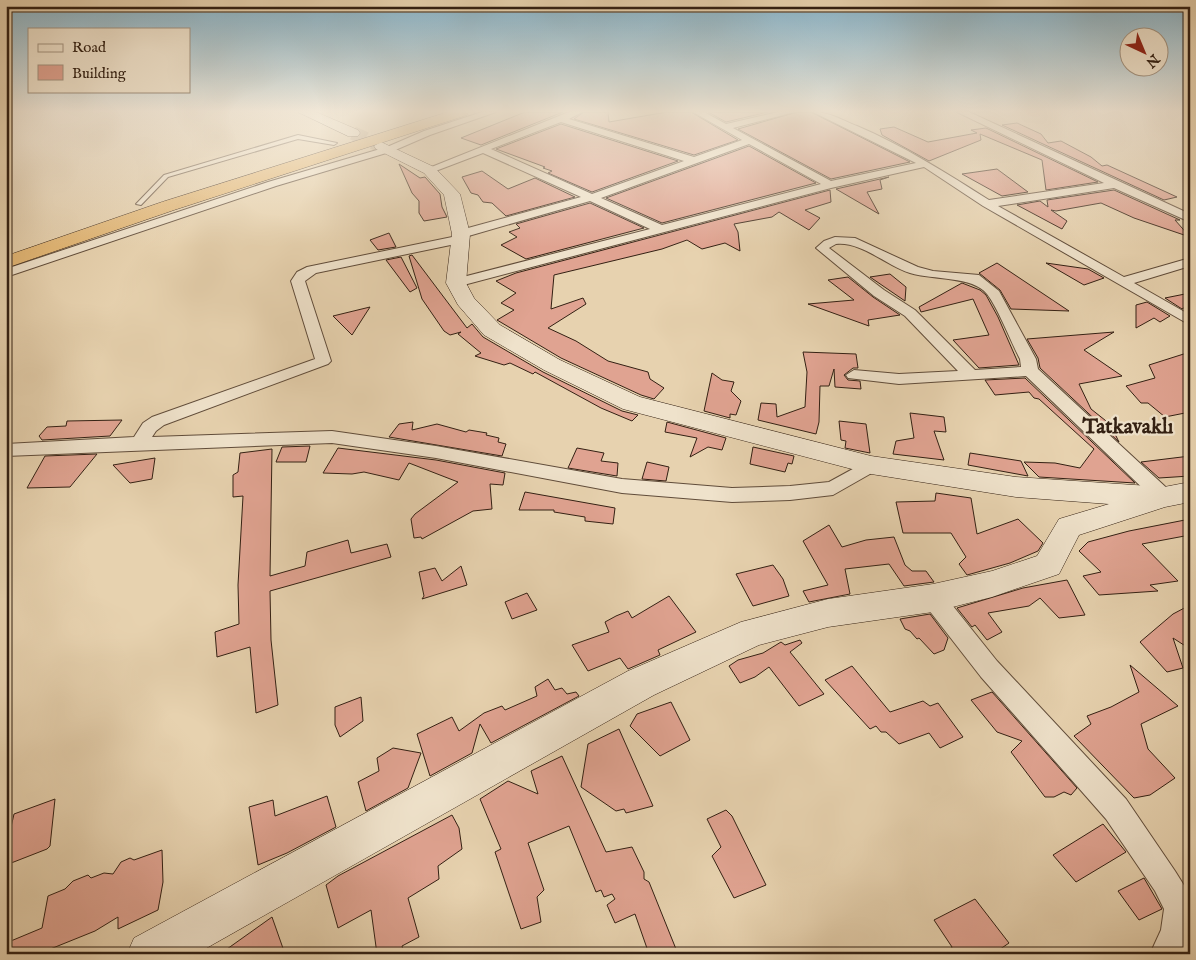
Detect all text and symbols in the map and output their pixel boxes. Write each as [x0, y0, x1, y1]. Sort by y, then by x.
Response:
legend [28, 28, 190, 92]
north arrow [1118, 28, 1168, 78]
text: Road [72, 38, 107, 57]
text: N [1142, 49, 1164, 71]
text: Building [72, 64, 127, 83]
district label: Tatkavaklı [1081, 414, 1174, 441]

